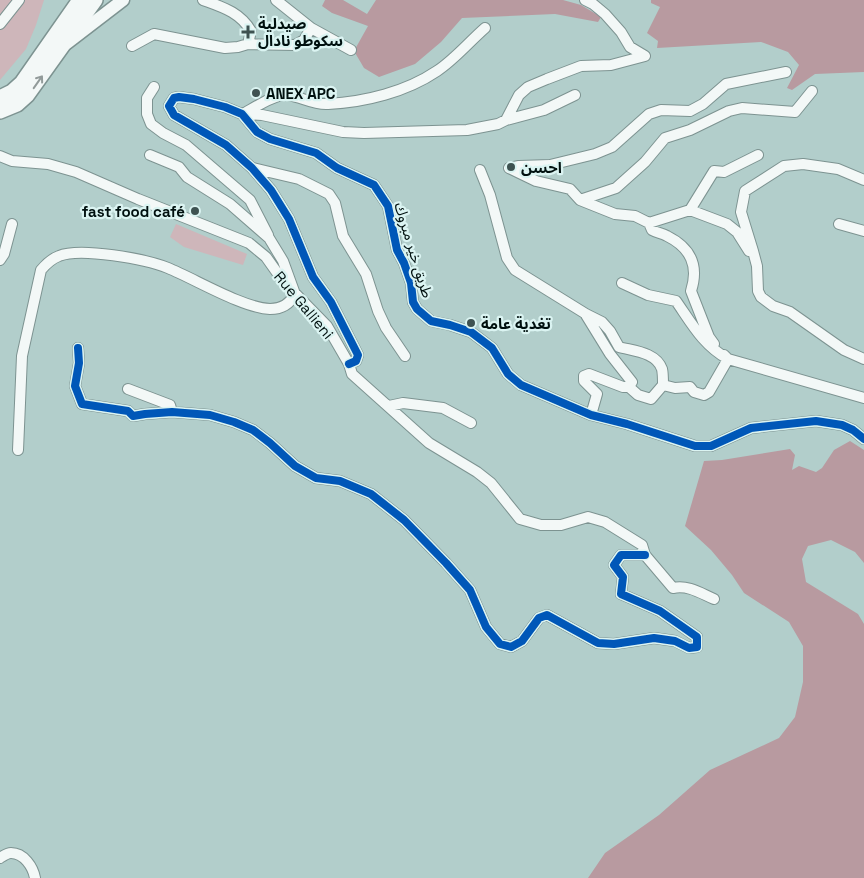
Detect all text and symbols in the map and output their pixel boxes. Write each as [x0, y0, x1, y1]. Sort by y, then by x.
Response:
place label: صيدلية سكوطو نادال [258, 14, 343, 50]
marker: صيدلية سكوطو نادال [242, 26, 254, 38]
one-way arrow [33, 75, 43, 89]
place label: ANEX APC [266, 84, 336, 103]
marker: ANEX APC [250, 87, 262, 99]
place label: احسن [521, 158, 562, 177]
marker: احسن [505, 161, 517, 173]
street label: طريق خير مبروك [389, 200, 438, 301]
place label: fast food café [82, 202, 185, 221]
marker: fast food café [189, 205, 201, 217]
street label: Rue Gallieni [270, 267, 338, 343]
place label: تغدية عامة [481, 314, 552, 333]
marker: تغدية عامة [465, 317, 477, 329]

